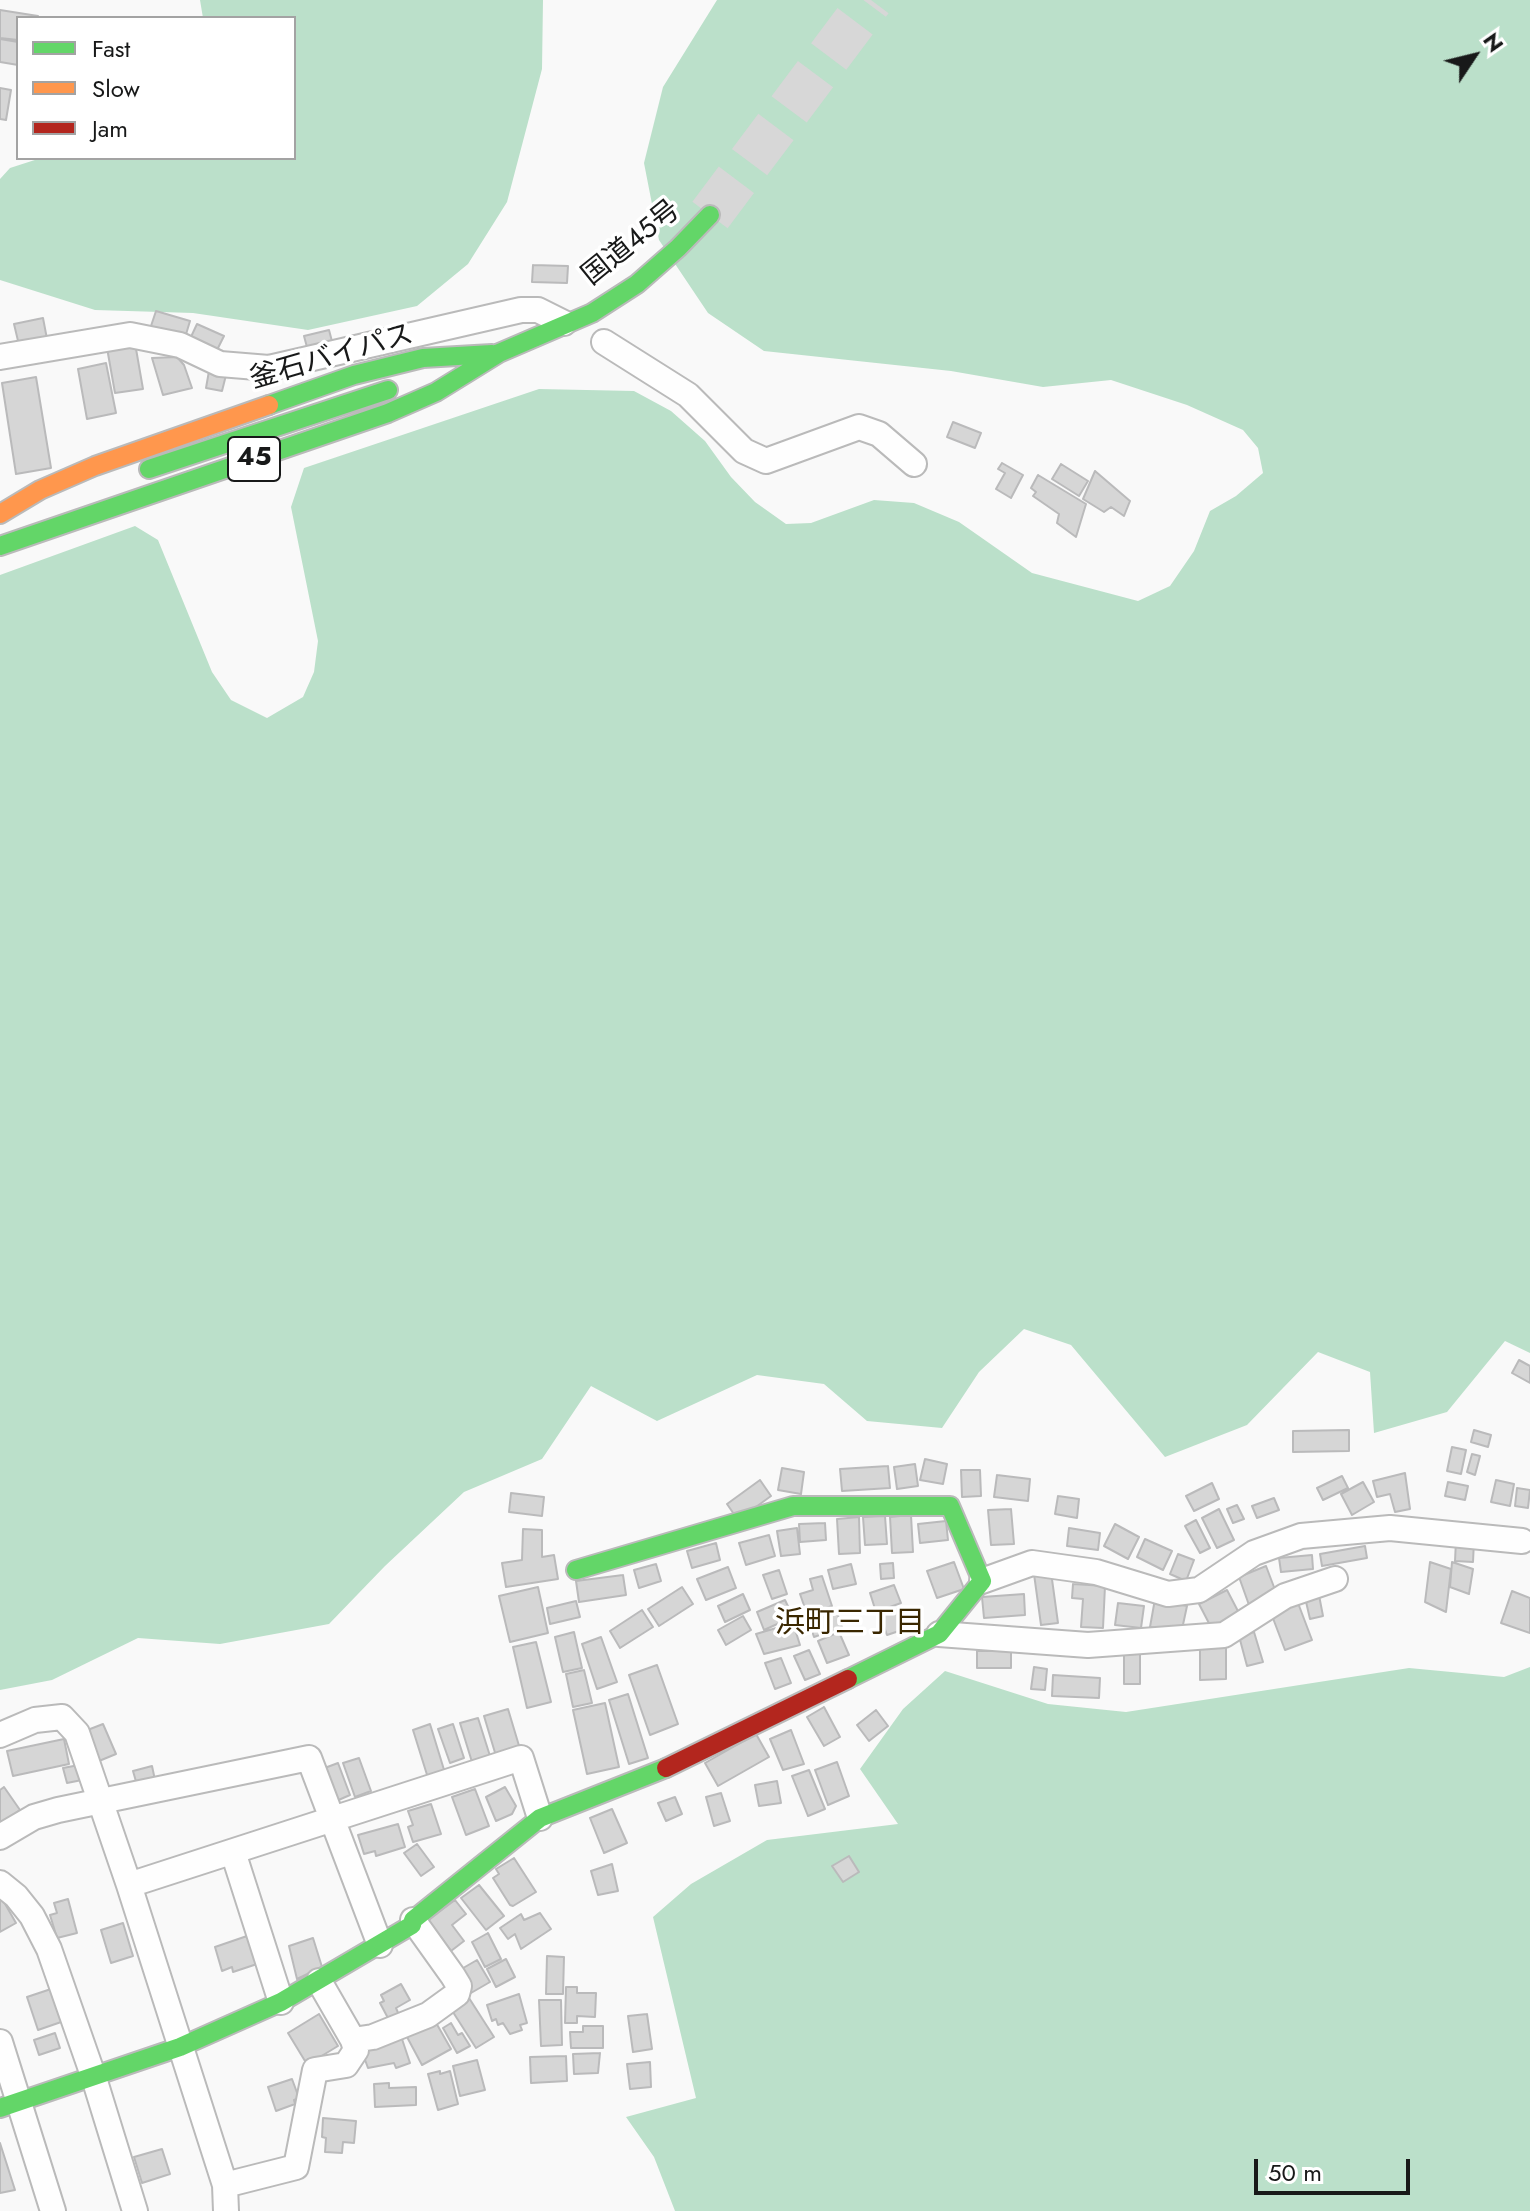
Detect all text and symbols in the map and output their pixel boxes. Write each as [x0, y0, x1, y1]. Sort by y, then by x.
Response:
legend [16, 16, 296, 160]
north arrow [1434, 16, 1514, 96]
text: N [1476, 26, 1512, 59]
text: Fast [92, 31, 130, 66]
text: Slow [92, 71, 140, 106]
text: Jam [92, 111, 128, 146]
street label: 国道45号 [576, 194, 688, 294]
street label: 釜石バイパス [247, 319, 417, 397]
road number: 45 [228, 437, 280, 481]
district label: 浜町三丁目 [775, 1607, 925, 1643]
scale bar [1258, 2143, 1414, 2193]
text: 50 m [1268, 2155, 1322, 2190]

